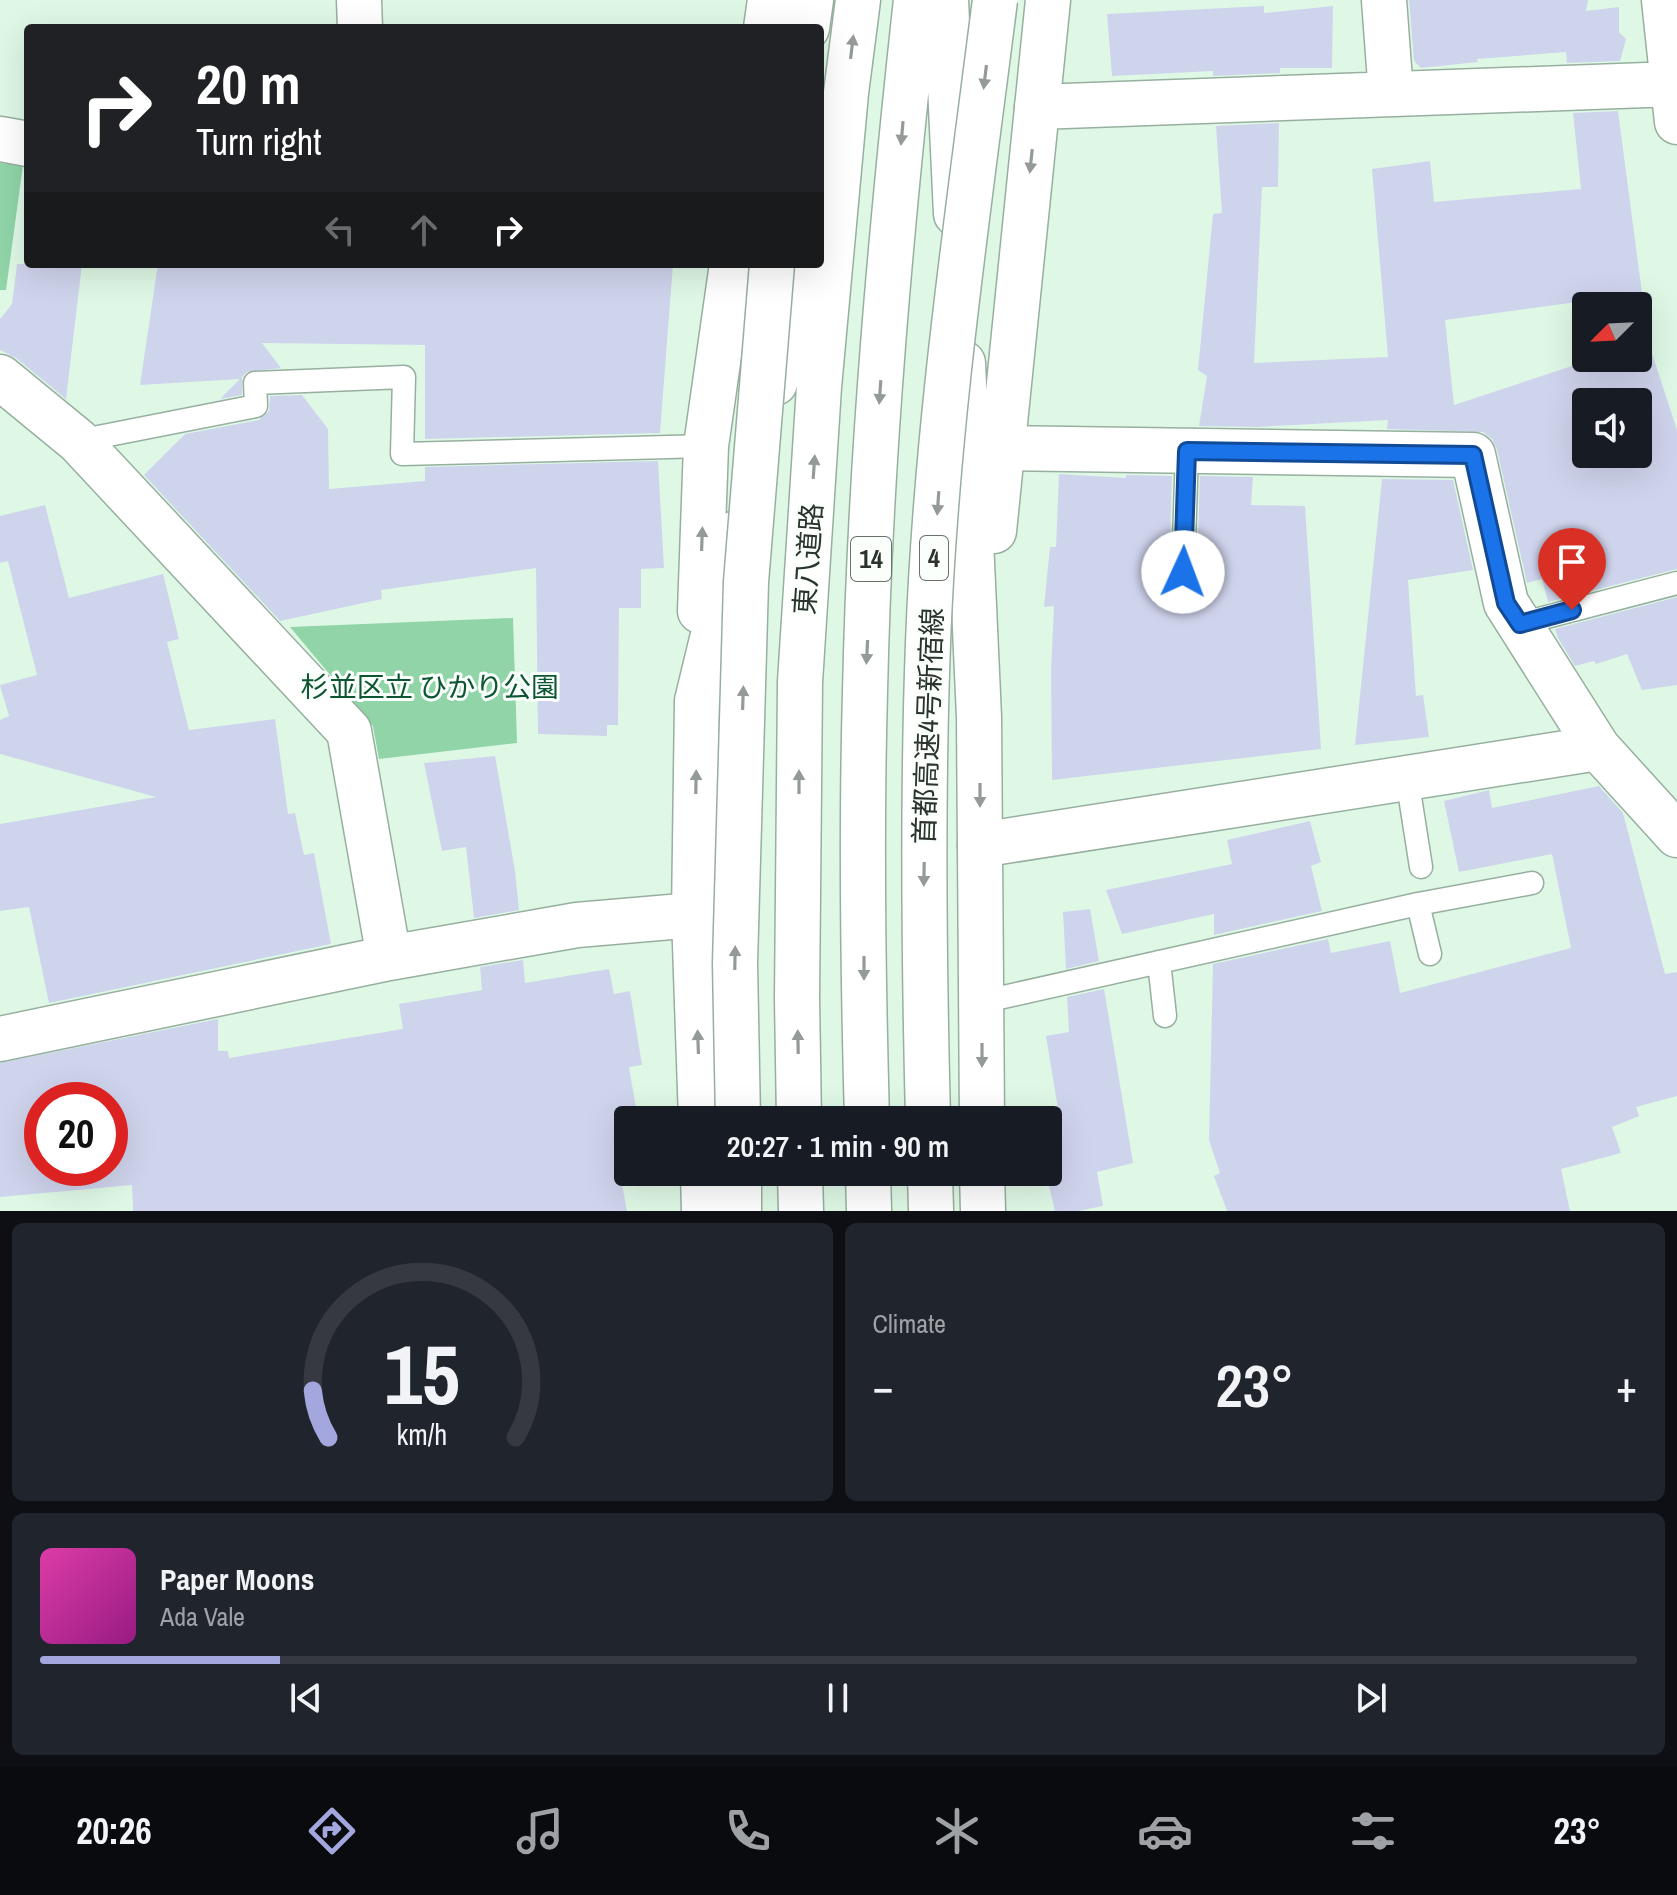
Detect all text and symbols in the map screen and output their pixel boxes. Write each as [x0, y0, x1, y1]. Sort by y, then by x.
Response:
one-way arrow [846, 34, 859, 59]
text: 20 m [196, 46, 301, 121]
icon: right [64, 56, 168, 160]
one-way arrow [978, 65, 991, 90]
text: Turn right [196, 118, 321, 166]
one-way arrow [895, 121, 908, 146]
one-way arrow [1024, 149, 1037, 174]
icon: left [318, 208, 362, 252]
icon: ahead [402, 208, 446, 252]
icon: right [486, 208, 530, 252]
north arrow [1572, 292, 1652, 372]
map controls [1572, 292, 1652, 468]
one-way arrow [873, 380, 886, 405]
button: sound [1572, 388, 1652, 468]
one-way arrow [808, 454, 821, 479]
one-way arrow [931, 491, 944, 516]
street label: 東八道路 [785, 502, 831, 616]
one-way arrow [696, 526, 709, 551]
pin [1538, 528, 1606, 610]
position arrow [1141, 530, 1225, 614]
road number: 4 [920, 536, 948, 580]
road number: 14 [851, 537, 891, 581]
icon: arrive [1550, 540, 1594, 584]
street label: 首都高速4号新宿線 [905, 607, 951, 845]
one-way arrow [860, 640, 873, 665]
park label: 杉並区立 ひかり公園 [301, 668, 559, 706]
one-way arrow [736, 685, 749, 710]
one-way arrow [689, 769, 702, 794]
one-way arrow [793, 769, 805, 794]
one-way arrow [974, 783, 986, 808]
one-way arrow [918, 862, 930, 887]
one-way arrow [729, 945, 742, 970]
one-way arrow [858, 956, 870, 981]
one-way arrow [692, 1029, 705, 1054]
one-way arrow [792, 1029, 804, 1054]
one-way arrow [976, 1043, 988, 1068]
speed limit sign: 20 [24, 1082, 128, 1186]
text: 20:27 · 1 min · 90 m [727, 1126, 949, 1166]
text: Climate [873, 1306, 946, 1341]
text: 15 [384, 1318, 460, 1430]
text: 23° [1215, 1345, 1294, 1426]
text: − [873, 1356, 894, 1416]
text: + [1616, 1356, 1637, 1416]
text: km/h [397, 1415, 448, 1454]
text: Paper Moons [160, 1559, 314, 1599]
text: Ada Vale [160, 1599, 245, 1634]
icon: previous [284, 1676, 328, 1720]
icon: pause [816, 1676, 860, 1720]
icon: next [1349, 1676, 1393, 1720]
icon: directions [304, 1803, 360, 1859]
icon: music [512, 1803, 568, 1859]
icon: phone [720, 1803, 776, 1859]
icon: climate [929, 1803, 985, 1859]
icon: car [1137, 1803, 1193, 1859]
icon: filters [1345, 1803, 1401, 1859]
text: 20:26 [76, 1807, 152, 1855]
text: 23° [1554, 1807, 1601, 1855]

